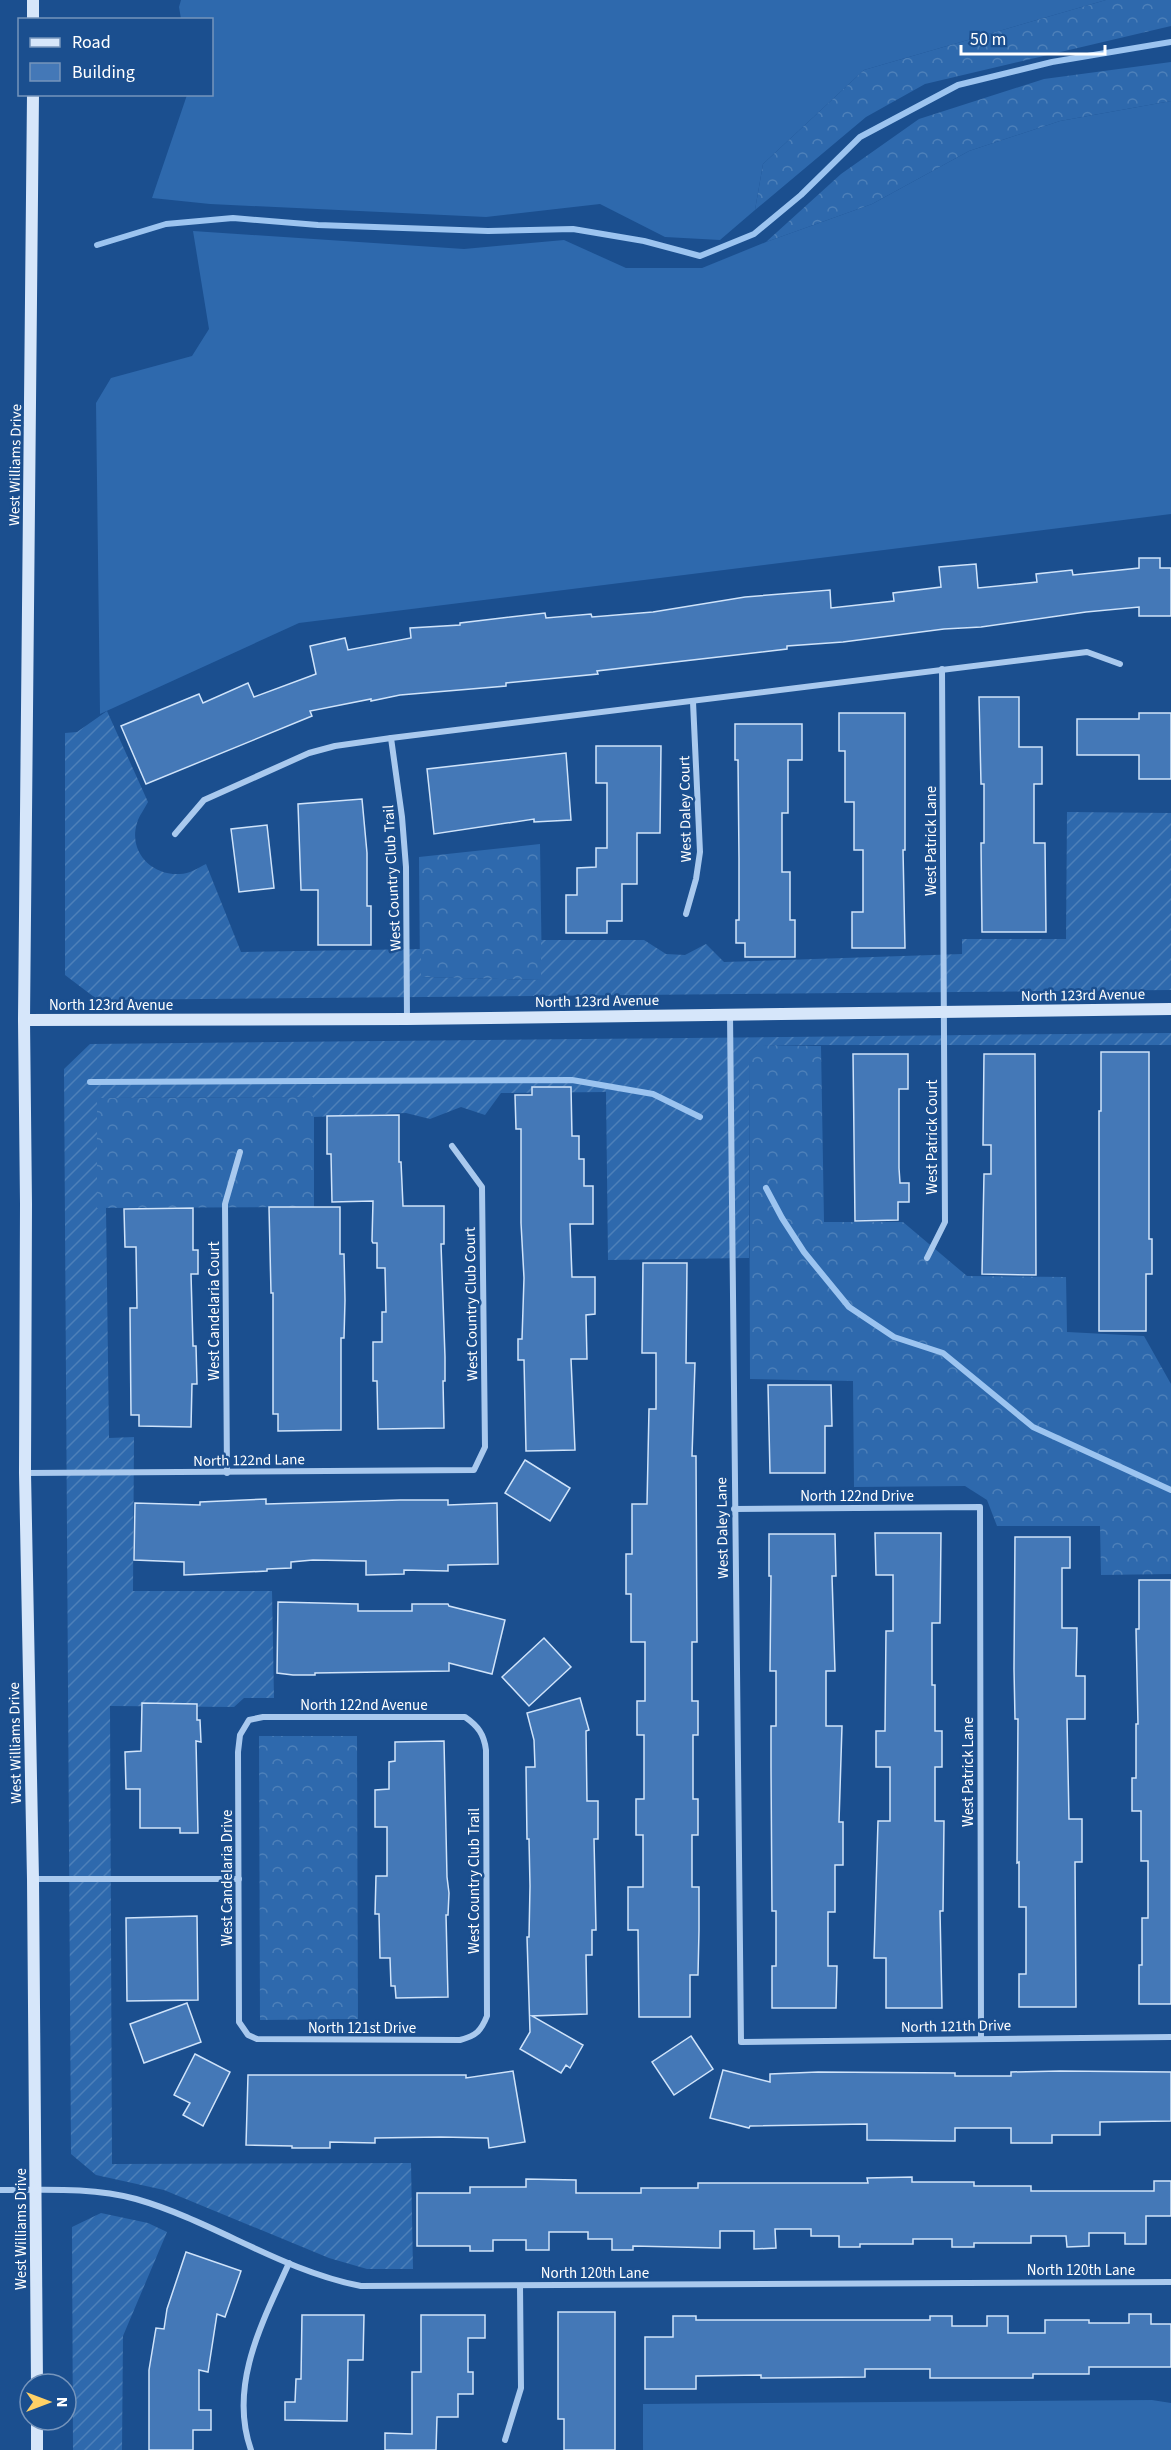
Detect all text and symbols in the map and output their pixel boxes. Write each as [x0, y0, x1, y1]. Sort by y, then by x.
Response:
legend [18, 18, 213, 96]
scale bar [961, 18, 1105, 56]
text: 50 m [970, 27, 1006, 52]
text: Road [72, 30, 111, 55]
text: Building [72, 60, 135, 85]
street label: West Williams Drive [4, 404, 27, 526]
street label: West Daley Court [674, 756, 697, 862]
street label: West Patrick Lane [921, 786, 942, 896]
street label: West Country Club Trail [378, 804, 407, 951]
street label: North 123rd Avenue [1021, 984, 1145, 1007]
street label: North 123rd Avenue [535, 990, 659, 1013]
street label: North 123rd Avenue [49, 995, 173, 1016]
street label: West Patrick Court [922, 1080, 943, 1194]
street label: West Country Club Court [460, 1227, 483, 1381]
street label: West Candelaria Court [204, 1241, 225, 1381]
street label: North 122nd Lane [193, 1449, 305, 1472]
street label: West Daley Lane [711, 1477, 734, 1579]
street label: North 122nd Drive [800, 1486, 914, 1507]
street label: West Williams Drive [4, 1682, 27, 1804]
street label: North 122nd Avenue [300, 1695, 428, 1716]
street label: West Patrick Lane [958, 1717, 979, 1827]
street label: West Country Club Trail [464, 1808, 485, 1954]
street label: West Candelaria Drive [217, 1810, 238, 1946]
street label: North 121th Drive [901, 2015, 1011, 2038]
street label: North 121st Drive [308, 2018, 416, 2039]
street label: West Williams Drive [11, 2168, 32, 2290]
street label: North 120th Lane [1027, 2260, 1135, 2281]
street label: North 120th Lane [541, 2263, 649, 2284]
north arrow [18, 2372, 78, 2432]
text: N [51, 2397, 73, 2407]

